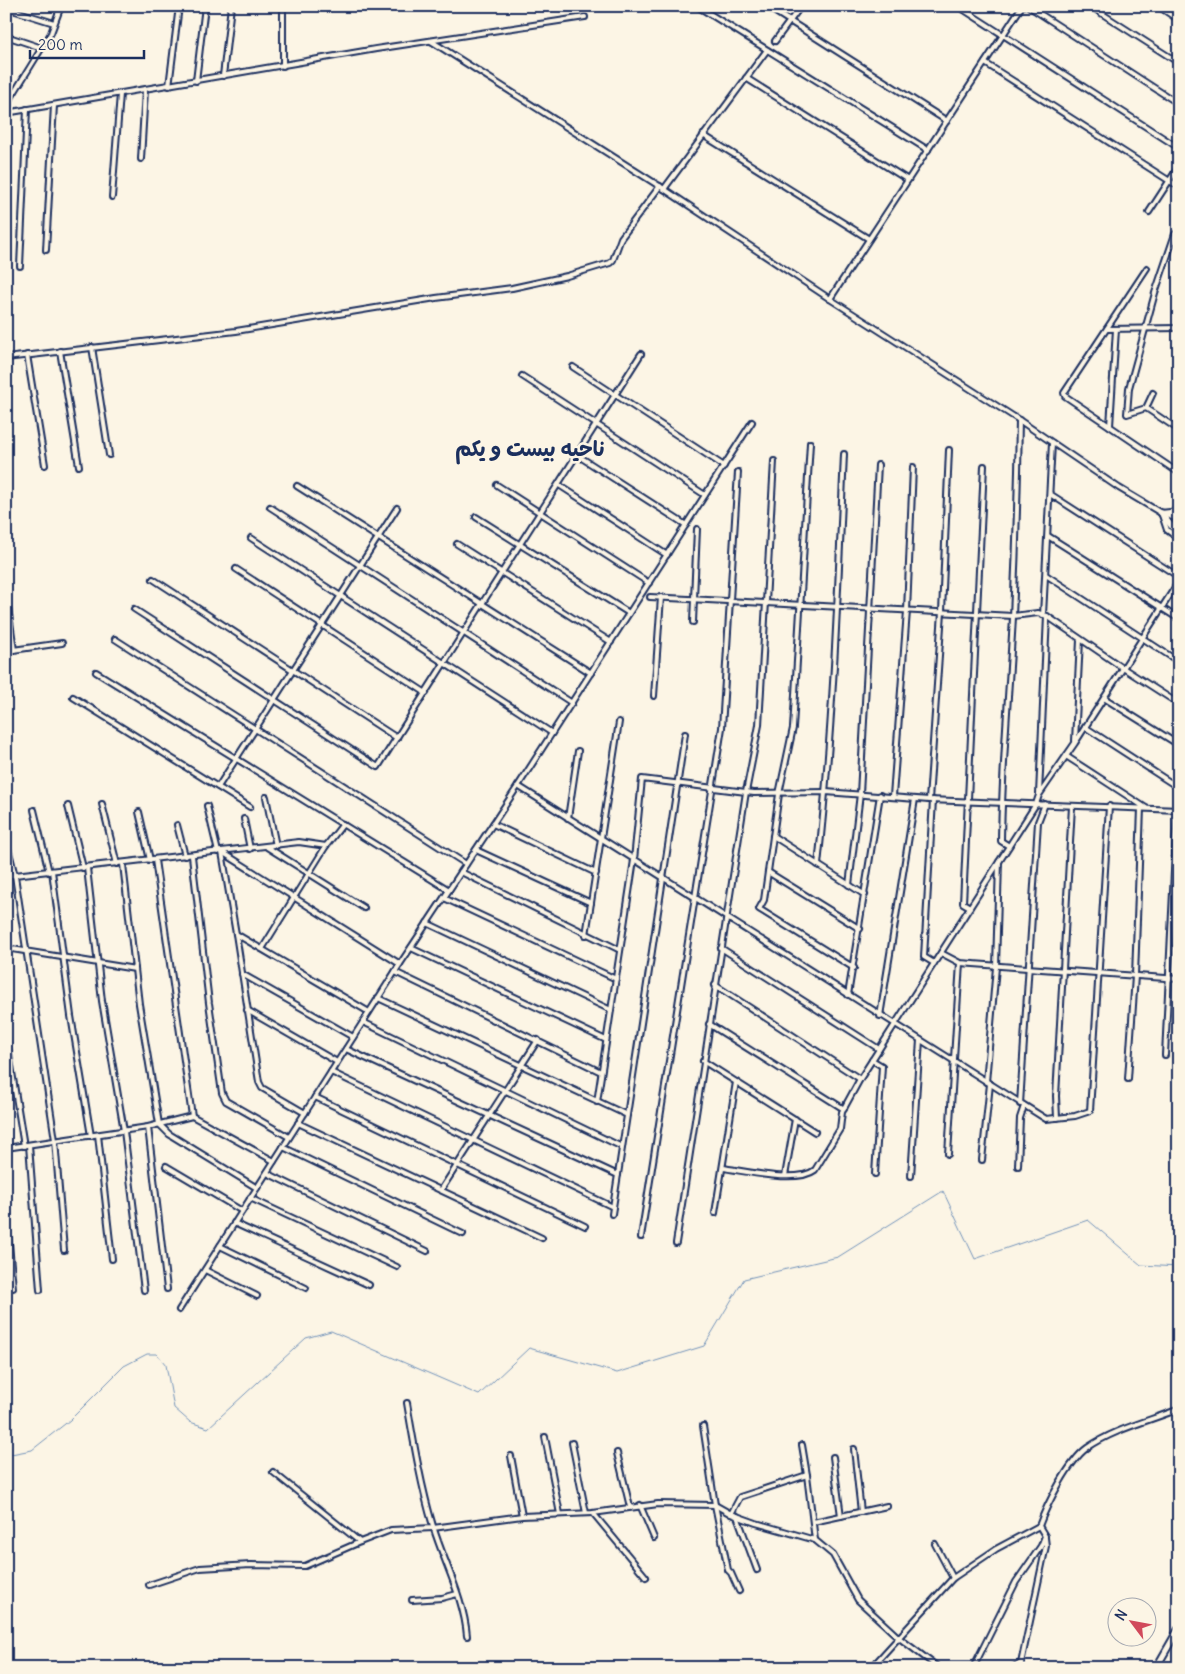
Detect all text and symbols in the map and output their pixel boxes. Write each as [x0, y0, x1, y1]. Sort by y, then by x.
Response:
scale bar [30, 28, 144, 60]
text: 200 m [38, 35, 83, 54]
district label: ناحیه بیست و یکم [455, 435, 605, 465]
north arrow [1108, 1596, 1158, 1646]
text: N [1111, 1606, 1131, 1624]

